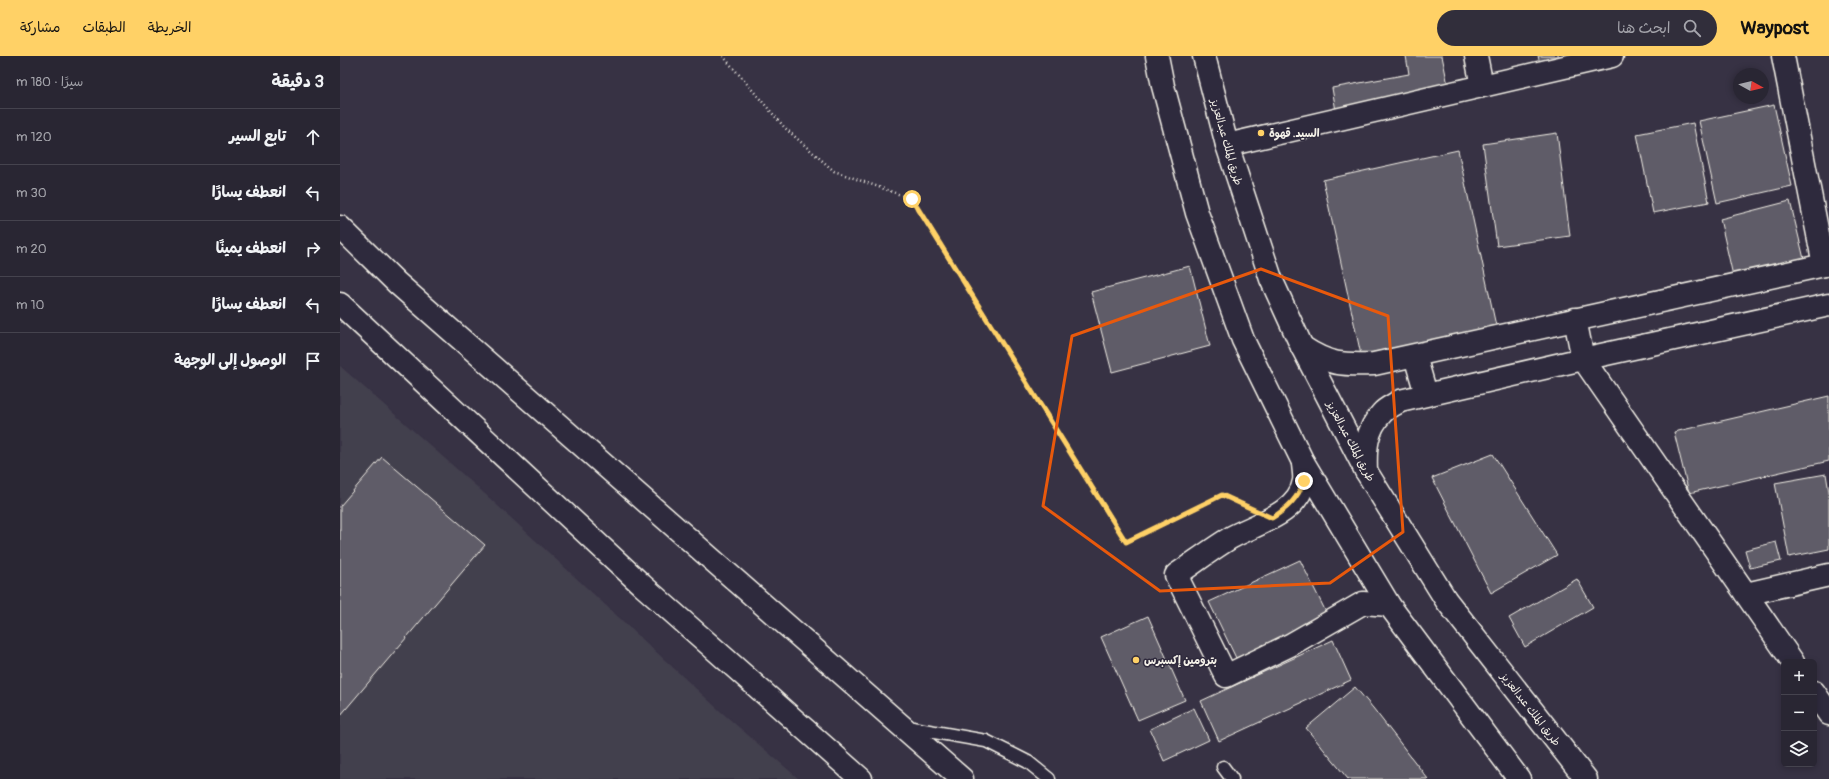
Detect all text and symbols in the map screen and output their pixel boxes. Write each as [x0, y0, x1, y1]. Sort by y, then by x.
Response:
search box [1437, 10, 1717, 46]
text: Waypost [1741, 16, 1809, 40]
icon: search [1681, 17, 1703, 39]
text: مشاركة [20, 19, 60, 36]
text: الطبقات [82, 19, 126, 36]
text: الخريطة [148, 19, 191, 36]
text: ابحث هنا [1617, 19, 1671, 38]
north arrow [1733, 68, 1769, 104]
text: 3 دقيقة [272, 71, 324, 92]
text: سيرًا · 180 m [16, 74, 83, 90]
street label: طريق الملك عبدالعزيز [1207, 96, 1245, 187]
icon: ahead [302, 126, 324, 148]
text: تابع السير [229, 127, 286, 146]
place label: السيد. قهوة [1269, 127, 1320, 141]
marker: السيد. قهوة [1256, 128, 1266, 138]
text: 120 m [16, 129, 52, 145]
icon: left [302, 182, 324, 204]
text: انعطف يسارًا [212, 183, 286, 202]
text: 30 m [16, 185, 47, 201]
route start [903, 190, 921, 208]
icon: right [302, 238, 324, 260]
text: انعطف يمينًا [216, 239, 286, 258]
text: 20 m [16, 241, 47, 257]
icon: left [302, 294, 324, 316]
text: انعطف يسارًا [212, 295, 286, 314]
text: 10 m [16, 297, 44, 313]
icon: arrive [302, 350, 324, 372]
text: الوصول إلى الوجهة [174, 351, 286, 370]
street label: طريق الملك عبدالعزيز [1322, 398, 1377, 484]
route end [1295, 472, 1313, 490]
place label: بترومين إكسبرس [1144, 654, 1217, 668]
marker: بترومين إكسبرس [1131, 655, 1141, 665]
map controls [1781, 659, 1817, 767]
button: + [1781, 659, 1817, 695]
street label: طريق الملك عبدالعزيز [1497, 669, 1563, 749]
button: − [1781, 695, 1817, 731]
button: layers [1781, 731, 1817, 767]

